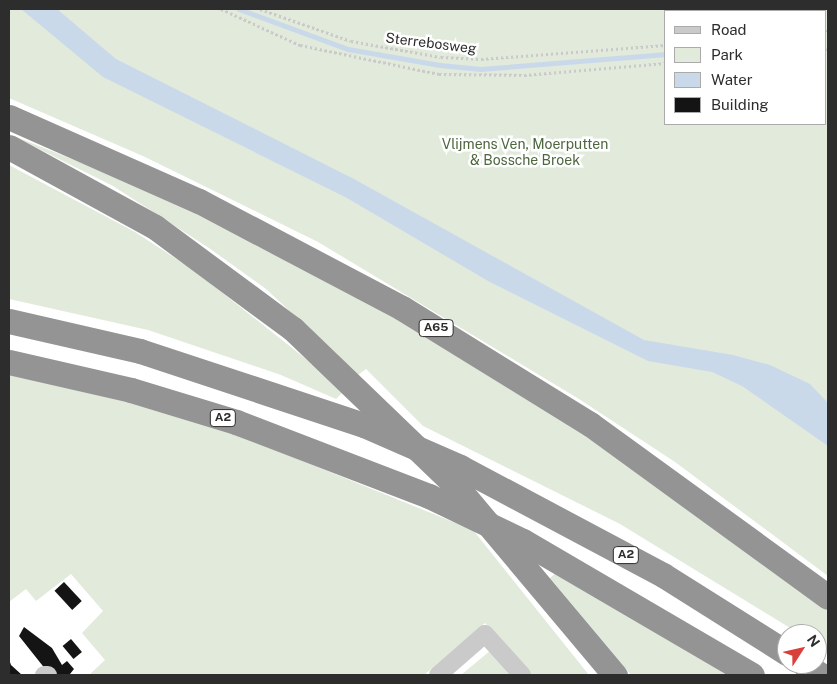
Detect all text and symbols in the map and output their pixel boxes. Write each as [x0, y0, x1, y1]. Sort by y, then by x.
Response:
legend [664, 10, 827, 125]
text: Road [711, 21, 747, 38]
street label: Sterrebosweg [384, 29, 478, 57]
text: Park [711, 46, 743, 63]
text: Water [711, 71, 753, 88]
text: Building [711, 96, 769, 113]
park label: Vlijmens Ven, Moerputten & Bossche Broek [441, 136, 609, 168]
road number: A65 [418, 318, 454, 338]
road number: A2 [209, 408, 237, 428]
road number: A2 [612, 546, 640, 564]
north arrow [777, 624, 827, 674]
text: N [804, 632, 823, 650]

